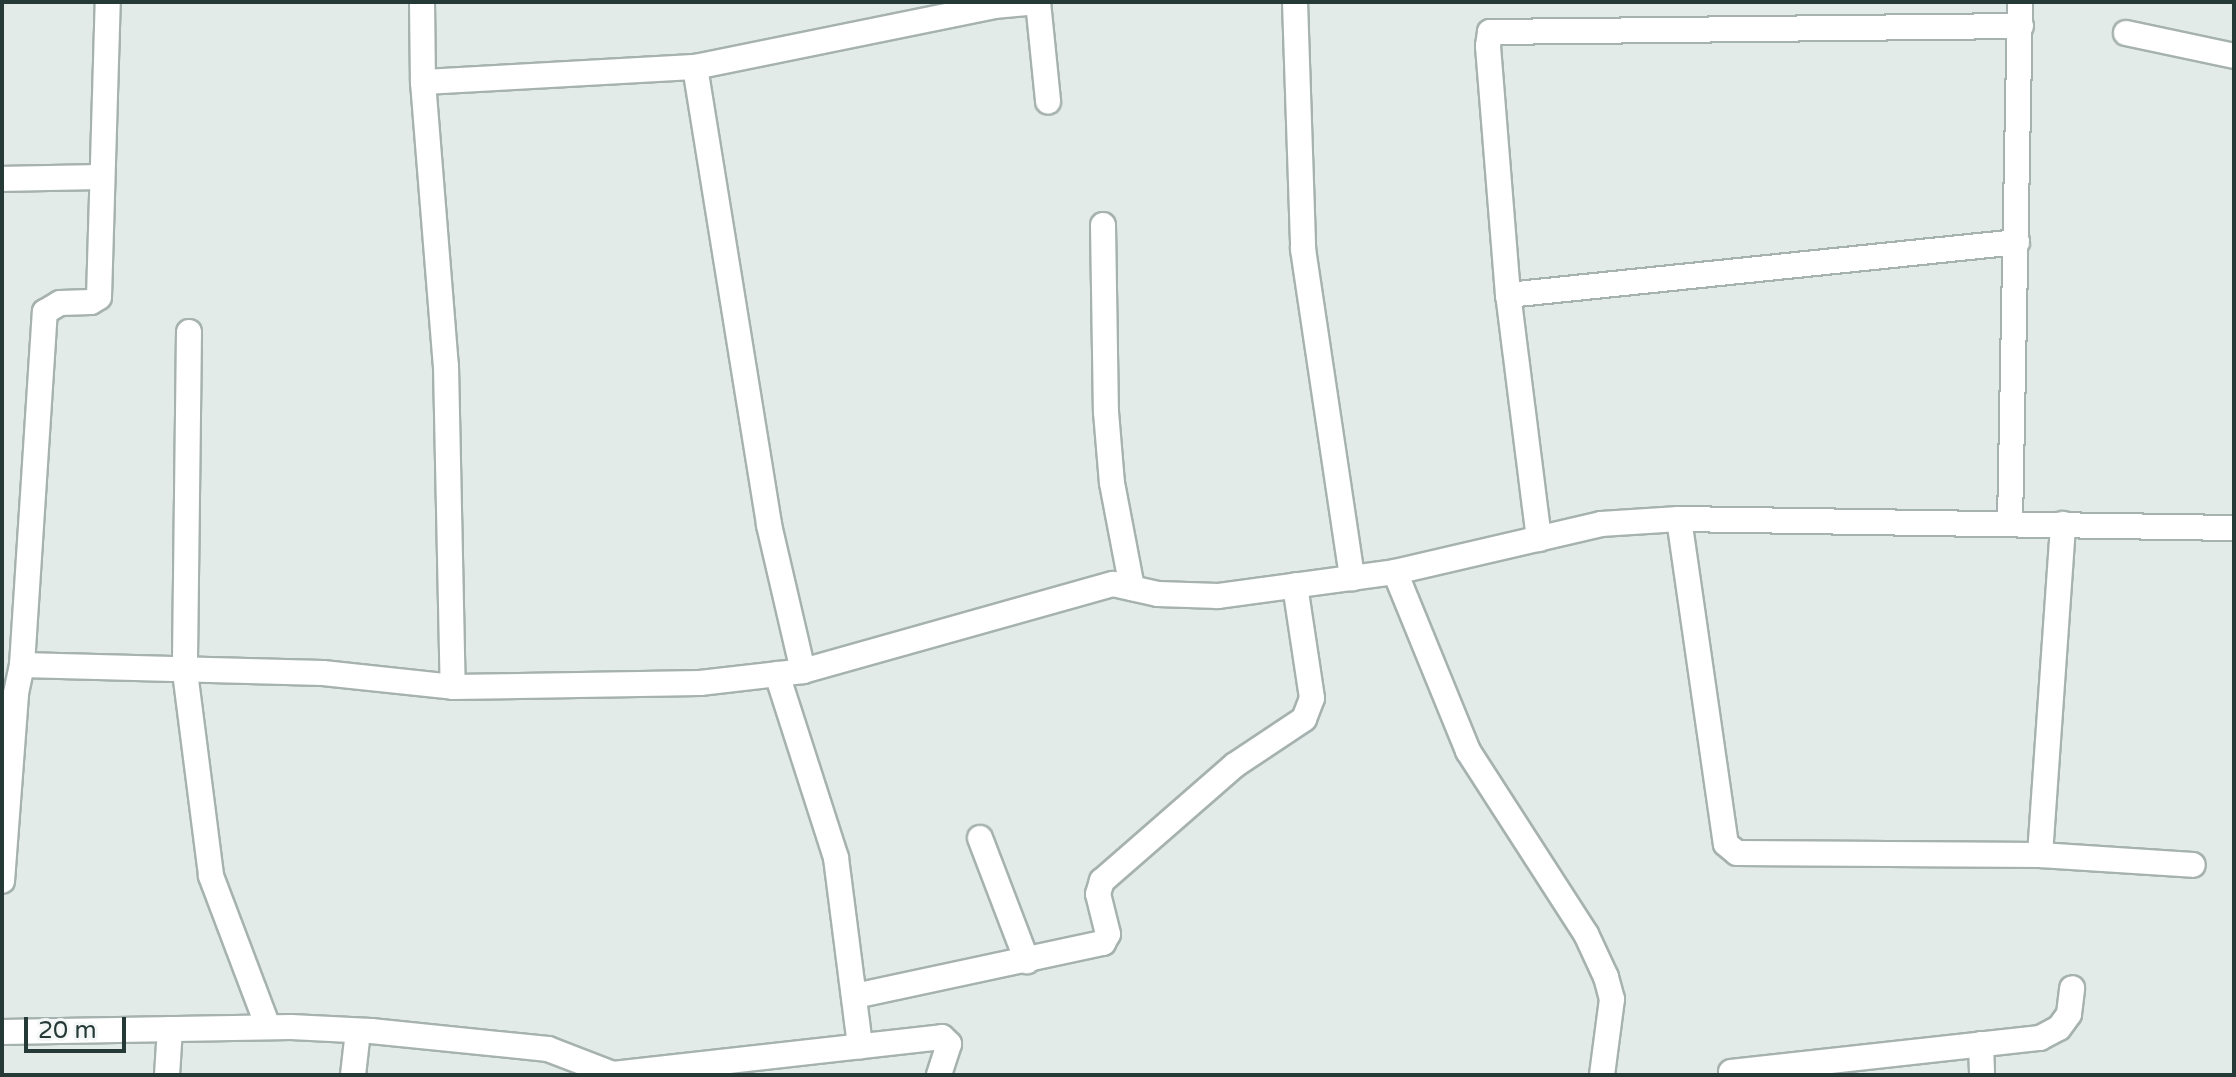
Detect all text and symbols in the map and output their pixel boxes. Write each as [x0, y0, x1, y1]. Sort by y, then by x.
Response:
scale bar [28, 1001, 130, 1051]
text: 20 m [38, 1016, 96, 1045]

